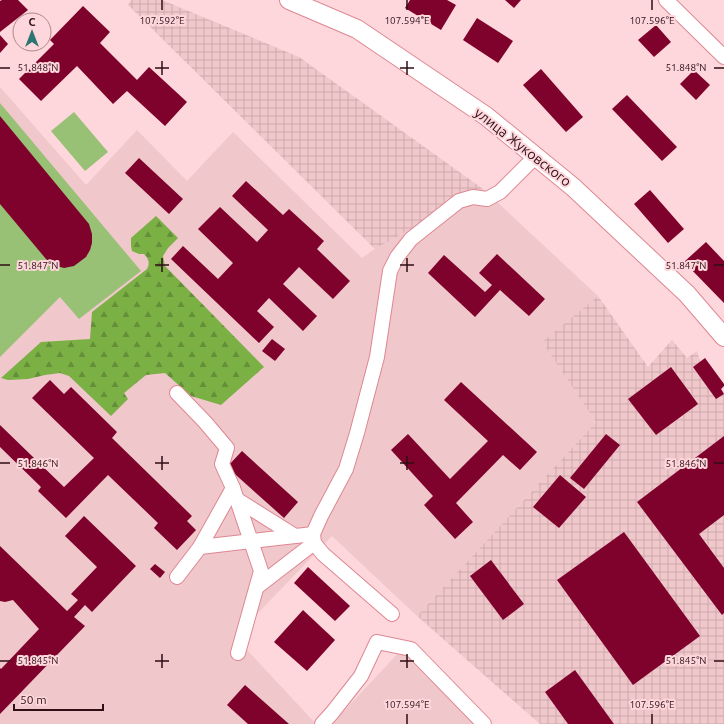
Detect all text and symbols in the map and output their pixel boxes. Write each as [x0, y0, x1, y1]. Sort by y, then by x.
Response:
north arrow [12, 12, 52, 52]
text: 107.592°E [139, 15, 185, 26]
text: 107.594°E [384, 15, 430, 26]
text: 107.596°E [629, 15, 675, 26]
text: С [28, 16, 36, 28]
text: 51.848°N [17, 62, 59, 73]
text: 51.848°N [665, 62, 707, 73]
street label: улица Жуковского [471, 104, 575, 190]
text: 51.847°N [17, 260, 59, 271]
text: 51.847°N [665, 260, 707, 271]
text: 51.846°N [17, 458, 59, 469]
text: 51.846°N [665, 458, 707, 469]
text: 51.845°N [17, 655, 59, 666]
text: 51.845°N [665, 655, 707, 666]
scale bar [14, 686, 103, 712]
text: 50 m [20, 693, 47, 706]
text: 107.594°E [384, 699, 430, 710]
text: 107.596°E [629, 699, 675, 710]

